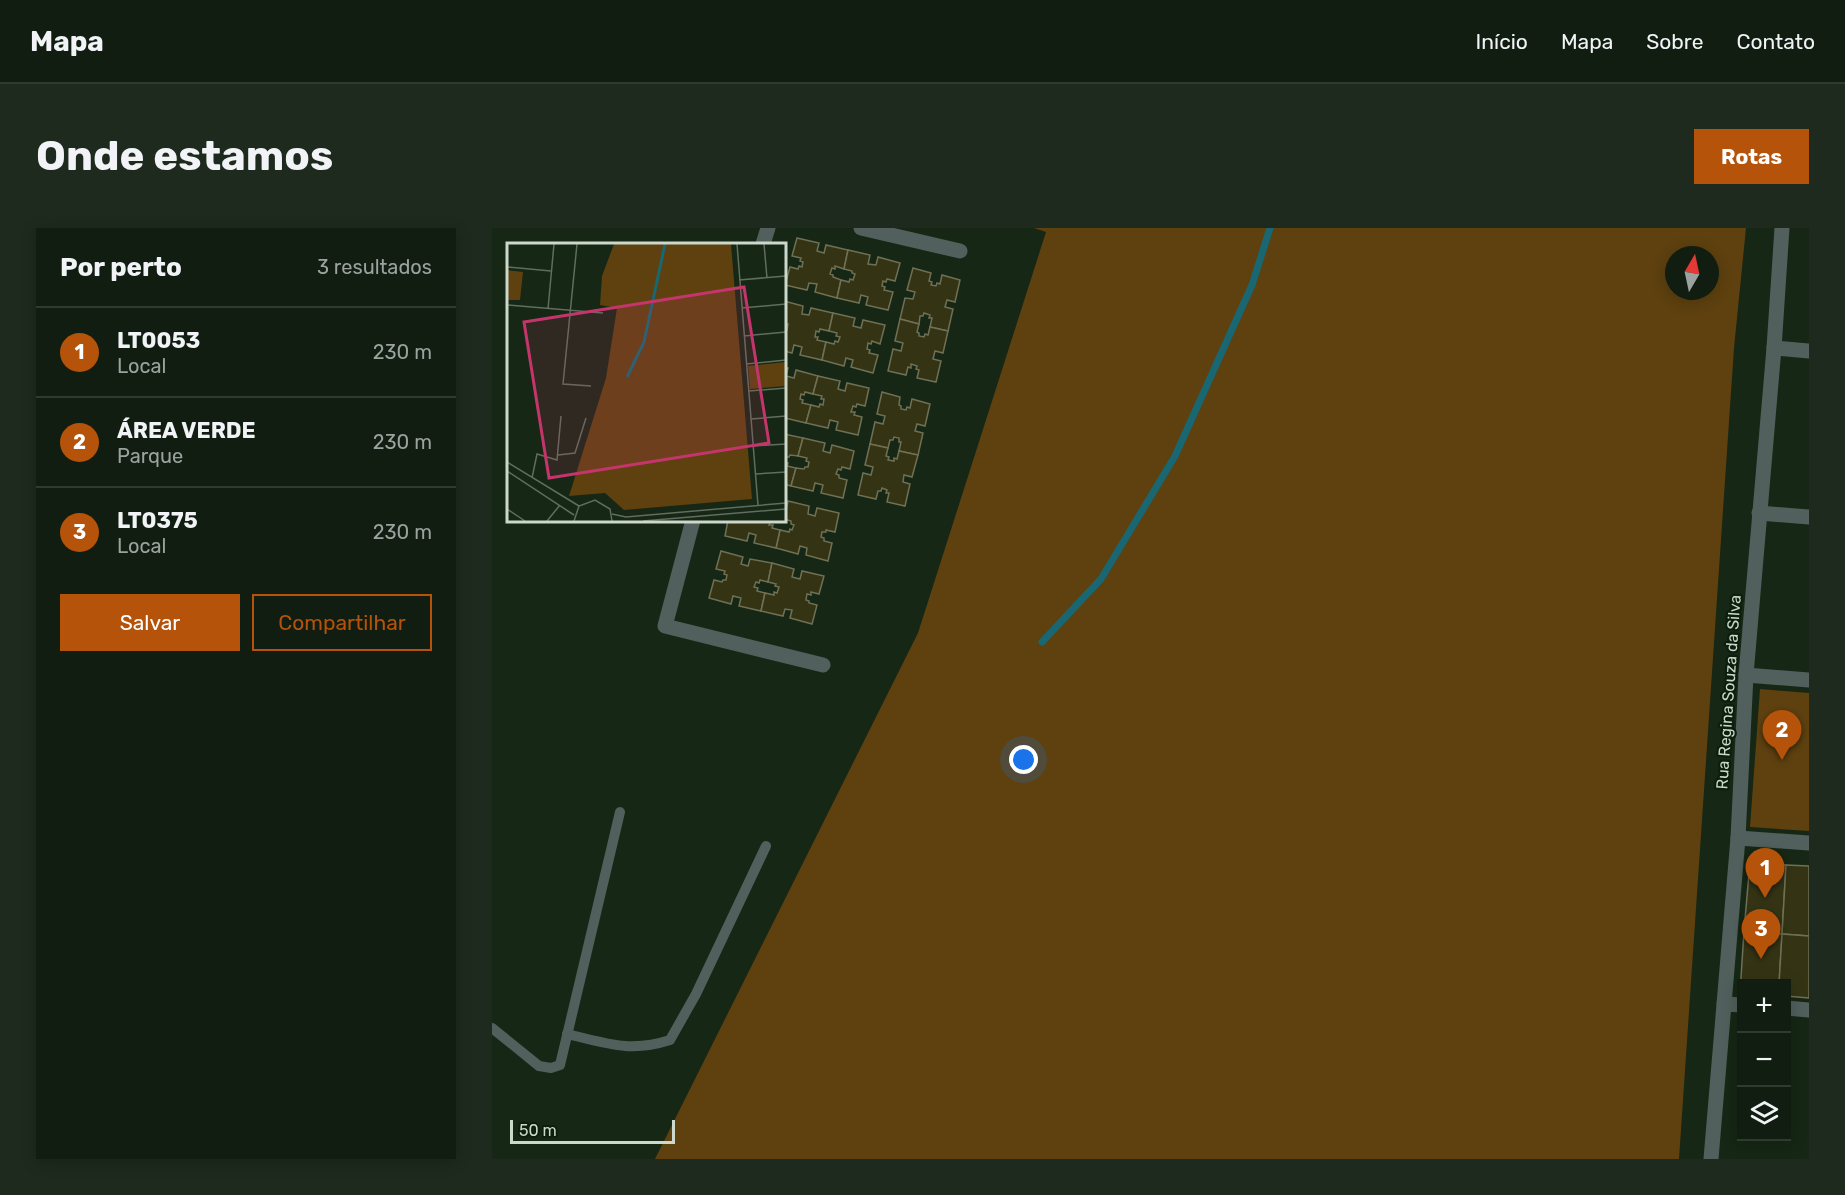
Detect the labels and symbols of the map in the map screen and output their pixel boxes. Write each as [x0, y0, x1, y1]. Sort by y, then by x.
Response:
inset map [507, 243, 786, 522]
north arrow [1665, 246, 1719, 300]
street label: Rua Regina Souza da Silva [1712, 594, 1745, 790]
pin: 2 [1762, 710, 1802, 760]
your location [1009, 745, 1038, 774]
pin: 1 [1746, 848, 1784, 898]
pin: 3 [1742, 910, 1780, 959]
scale bar [510, 1117, 675, 1144]

